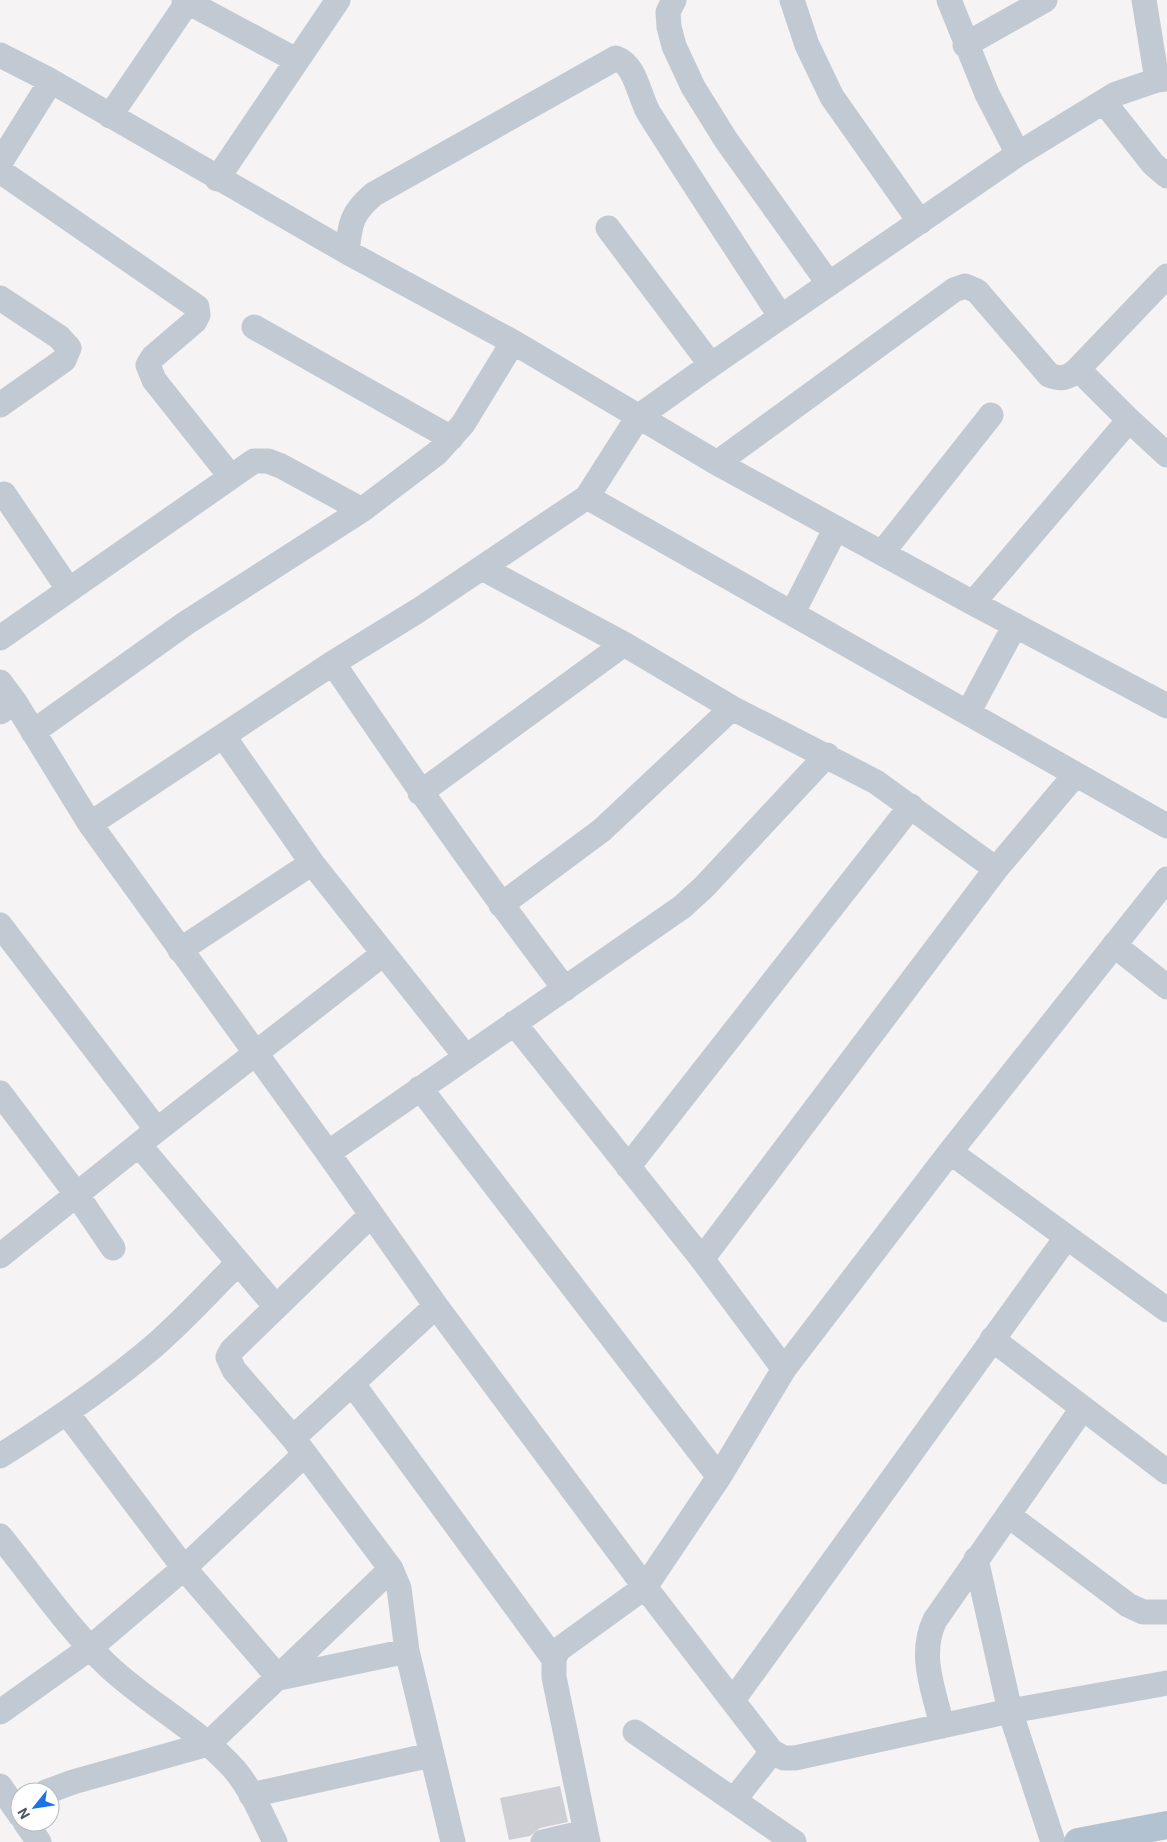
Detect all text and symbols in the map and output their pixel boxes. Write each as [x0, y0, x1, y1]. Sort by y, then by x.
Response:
north arrow [10, 1782, 60, 1832]
text: N [14, 1805, 33, 1822]

